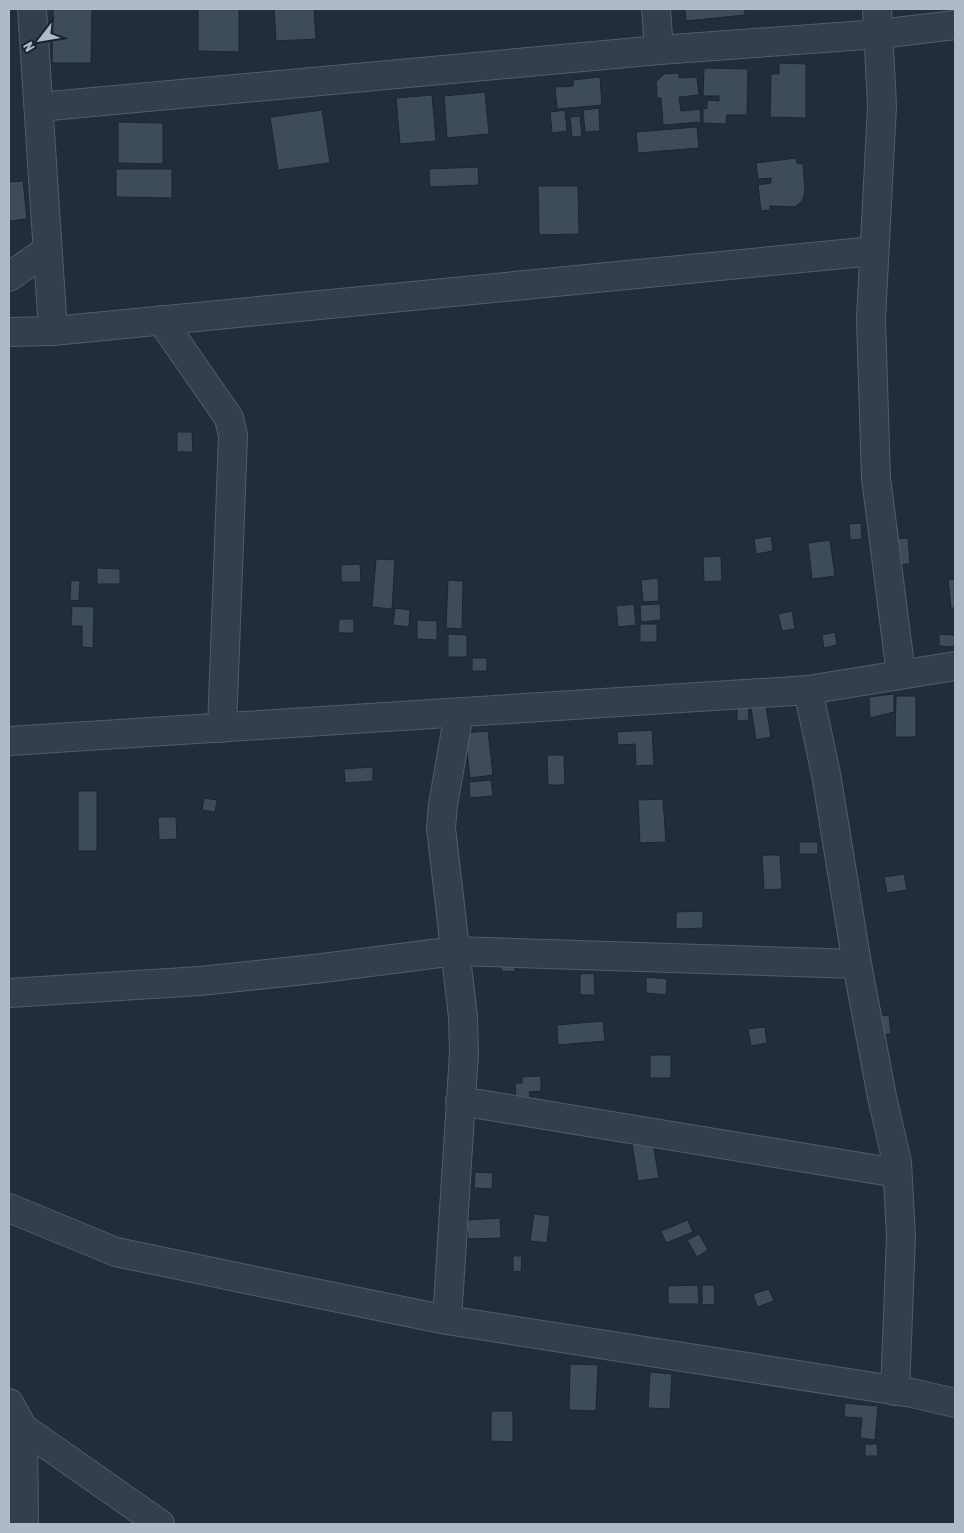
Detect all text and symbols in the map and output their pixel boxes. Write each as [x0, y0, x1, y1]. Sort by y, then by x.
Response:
north arrow [15, 15, 65, 65]
text: N [20, 39, 38, 54]

